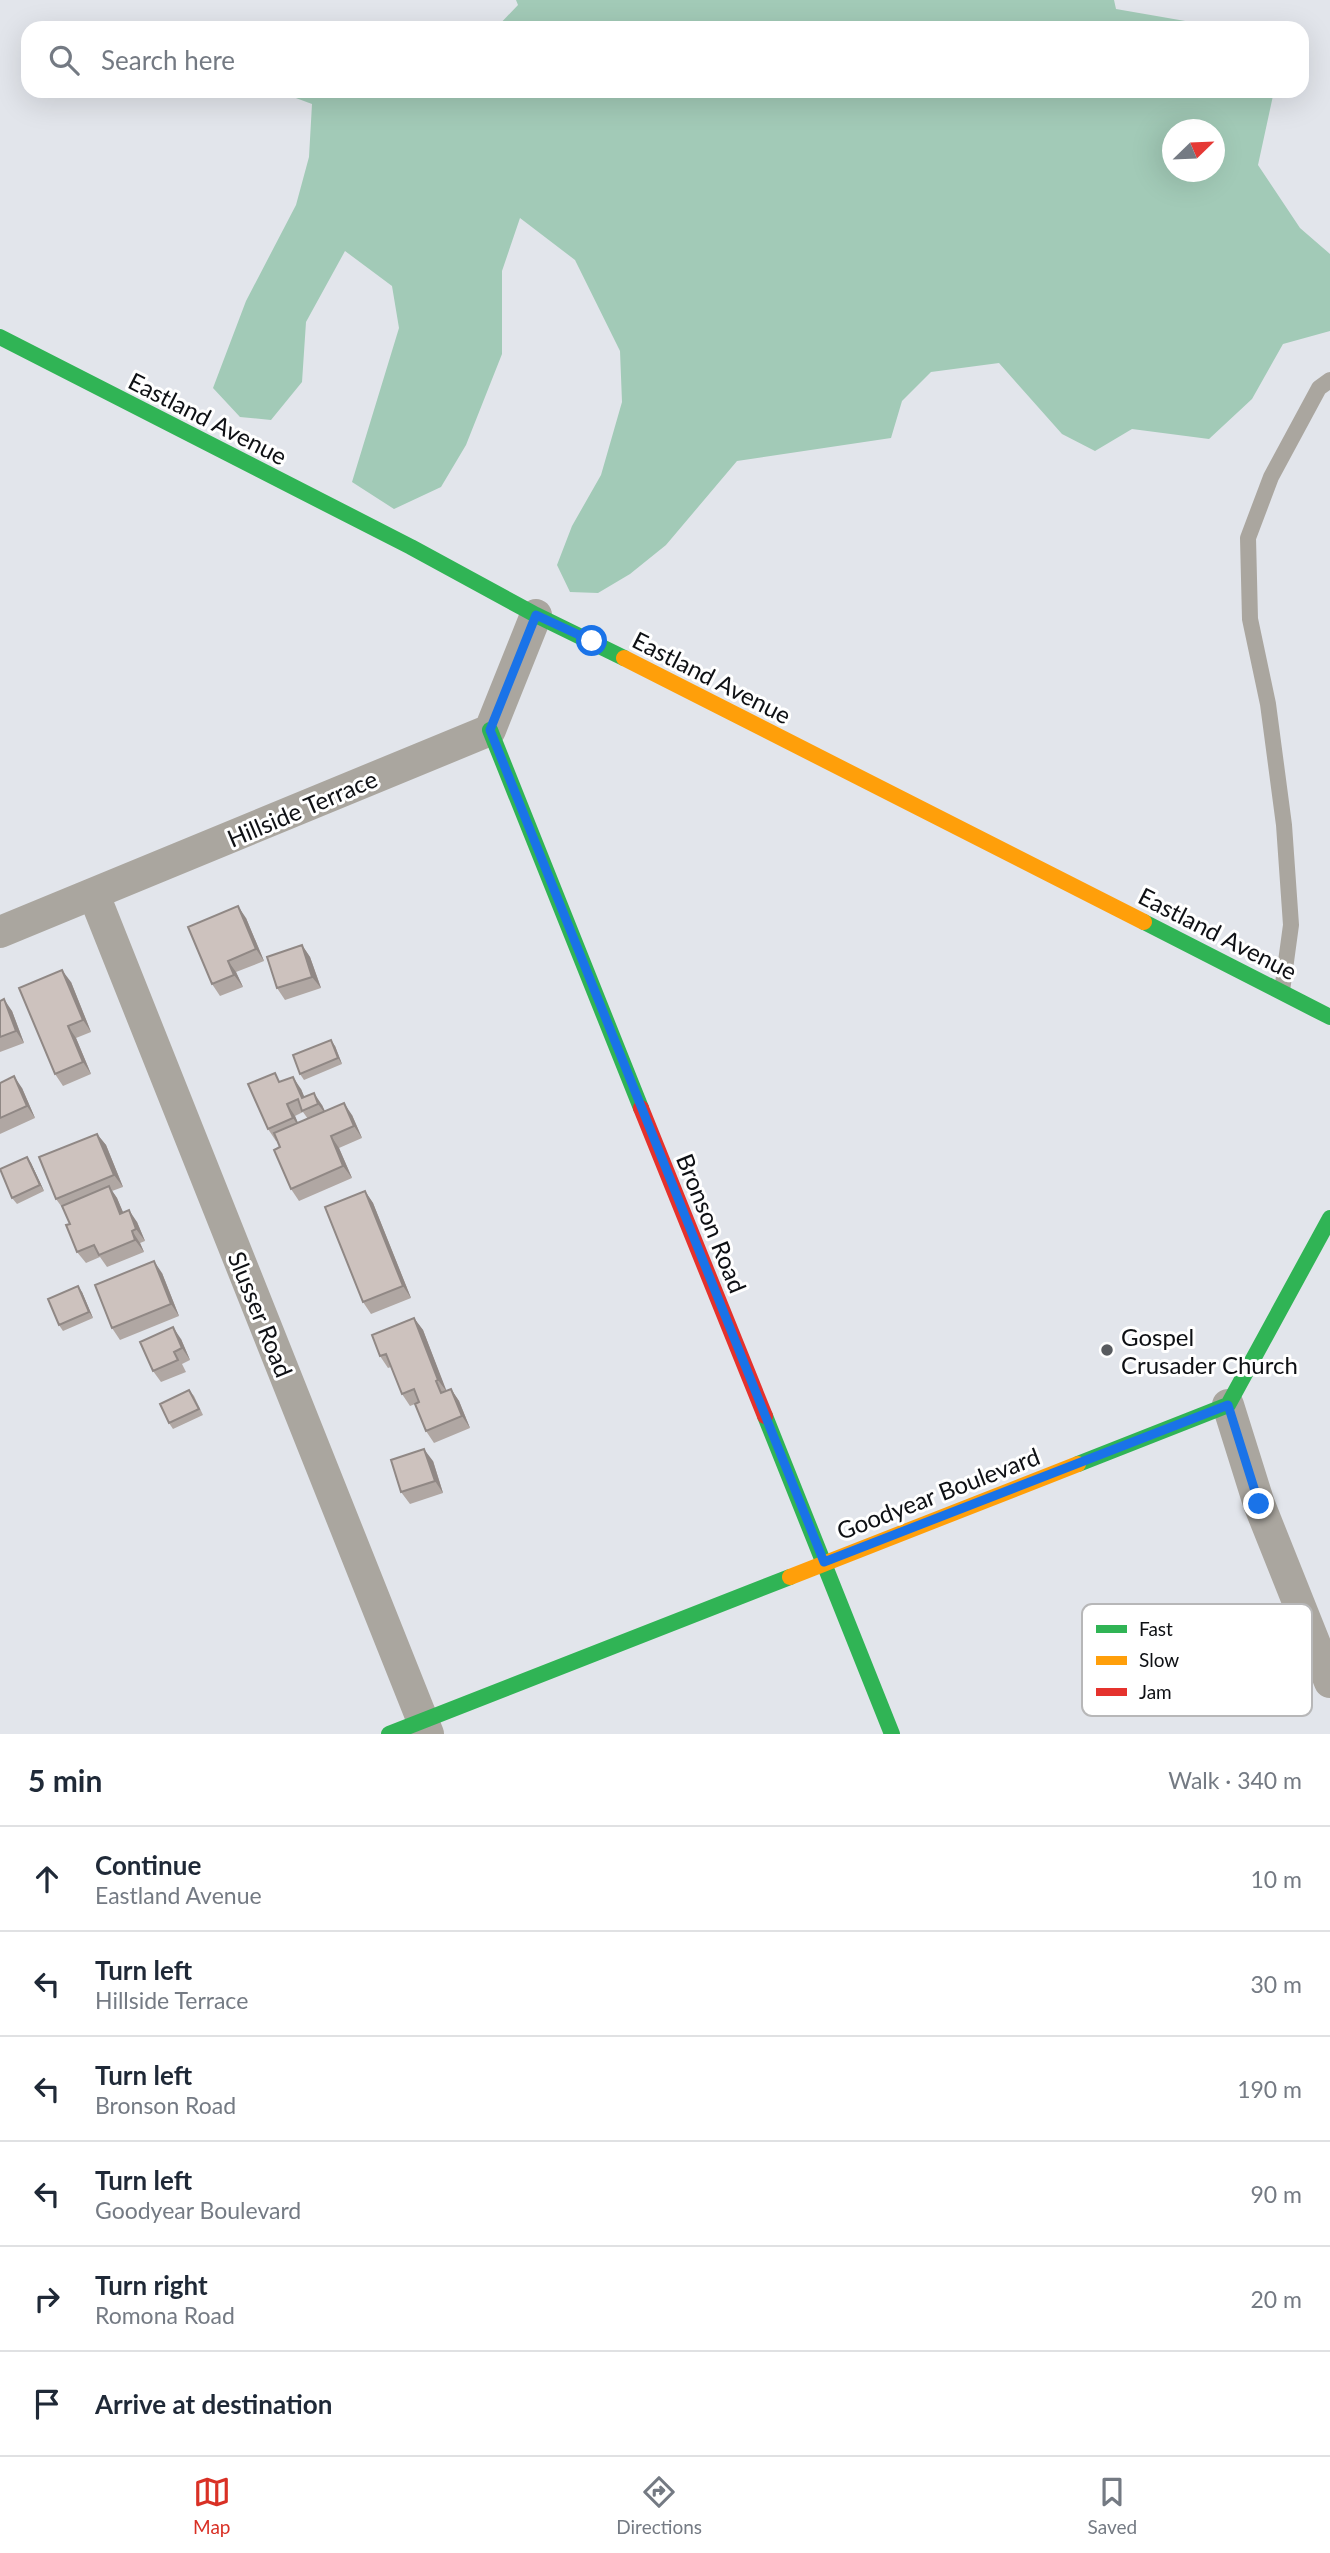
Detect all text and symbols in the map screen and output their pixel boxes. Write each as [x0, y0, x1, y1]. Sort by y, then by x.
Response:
search box [21, 21, 1309, 98]
icon: search [45, 41, 83, 79]
text: Search here [101, 44, 235, 76]
north arrow [1162, 119, 1225, 182]
street label: Eastland Avenue [124, 366, 292, 470]
route start [576, 625, 607, 656]
street label: Eastland Avenue [628, 625, 796, 729]
street label: Hillside Terrace [223, 763, 381, 853]
street label: Eastland Avenue [1134, 881, 1302, 985]
street label: Bronson Road [671, 1149, 753, 1297]
street label: Slusser Road [223, 1247, 299, 1381]
place label: Gospel Crusader Church [1121, 1322, 1298, 1379]
marker: Gospel Crusader Church [1099, 1342, 1115, 1358]
street label: Goodyear Boulevard [832, 1441, 1044, 1545]
route end [1243, 1488, 1274, 1519]
legend [1082, 1604, 1312, 1716]
text: Fast [1139, 1617, 1173, 1640]
text: Slow [1139, 1648, 1179, 1671]
text: Jam [1139, 1680, 1172, 1703]
text: 5 min [28, 1762, 102, 1798]
text: Walk · 340 m [1168, 1766, 1302, 1794]
text: Continue [95, 1849, 201, 1881]
icon: ahead [28, 1860, 66, 1898]
text: 10 m [1251, 1865, 1302, 1893]
text: Eastland Avenue [95, 1881, 262, 1909]
text: Turn left [95, 1954, 192, 1986]
icon: left [28, 1965, 66, 2003]
text: 30 m [1251, 1970, 1302, 1998]
text: Hillside Terrace [95, 1986, 248, 2014]
text: Turn left [95, 2059, 192, 2091]
icon: left [28, 2070, 66, 2108]
text: 190 m [1237, 2075, 1302, 2103]
text: Bronson Road [95, 2091, 236, 2119]
text: Turn left [95, 2164, 192, 2196]
icon: left [28, 2175, 66, 2213]
text: 90 m [1251, 2180, 1302, 2208]
text: Goodyear Boulevard [95, 2196, 301, 2224]
text: Turn right [95, 2269, 208, 2301]
icon: right [28, 2280, 66, 2318]
text: 20 m [1251, 2285, 1302, 2313]
text: Romona Road [95, 2301, 235, 2329]
icon: arrive [28, 2385, 66, 2423]
text: Arrive at destination [95, 2388, 332, 2420]
tab: Map [193, 2473, 231, 2538]
tab: Directions [616, 2473, 702, 2538]
tab: Saved [1088, 2473, 1137, 2538]

